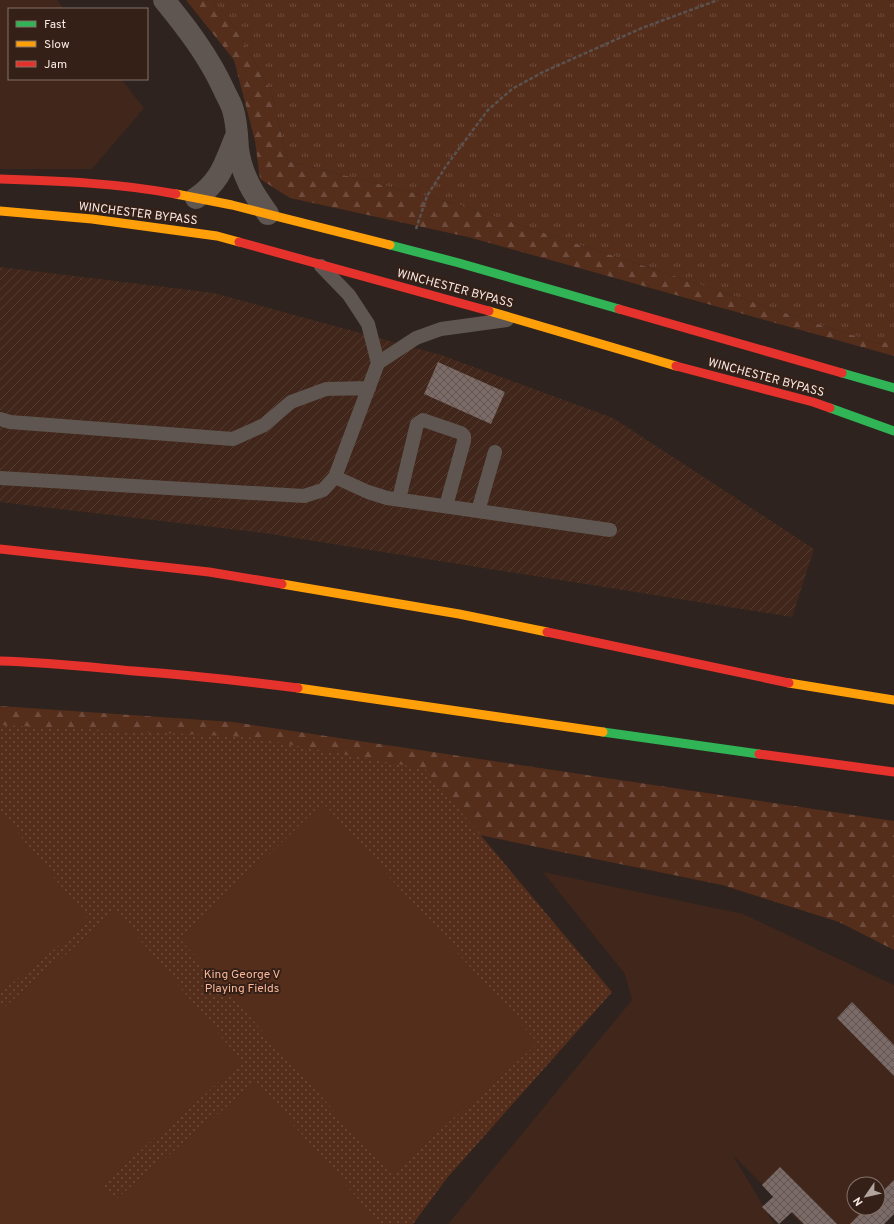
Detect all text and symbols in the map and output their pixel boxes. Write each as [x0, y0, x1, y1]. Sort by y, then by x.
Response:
legend [8, 8, 148, 80]
text: Fast [44, 17, 66, 33]
text: Slow [44, 37, 70, 53]
text: Jam [44, 57, 67, 73]
street label: WINCHESTER BYPASS [78, 199, 198, 229]
street label: WINCHESTER BYPASS [395, 266, 515, 312]
street label: WINCHESTER BYPASS [706, 355, 826, 401]
park label: King George V Playing Fields [204, 967, 281, 997]
north arrow [846, 1176, 886, 1216]
text: N [851, 1194, 867, 1208]

